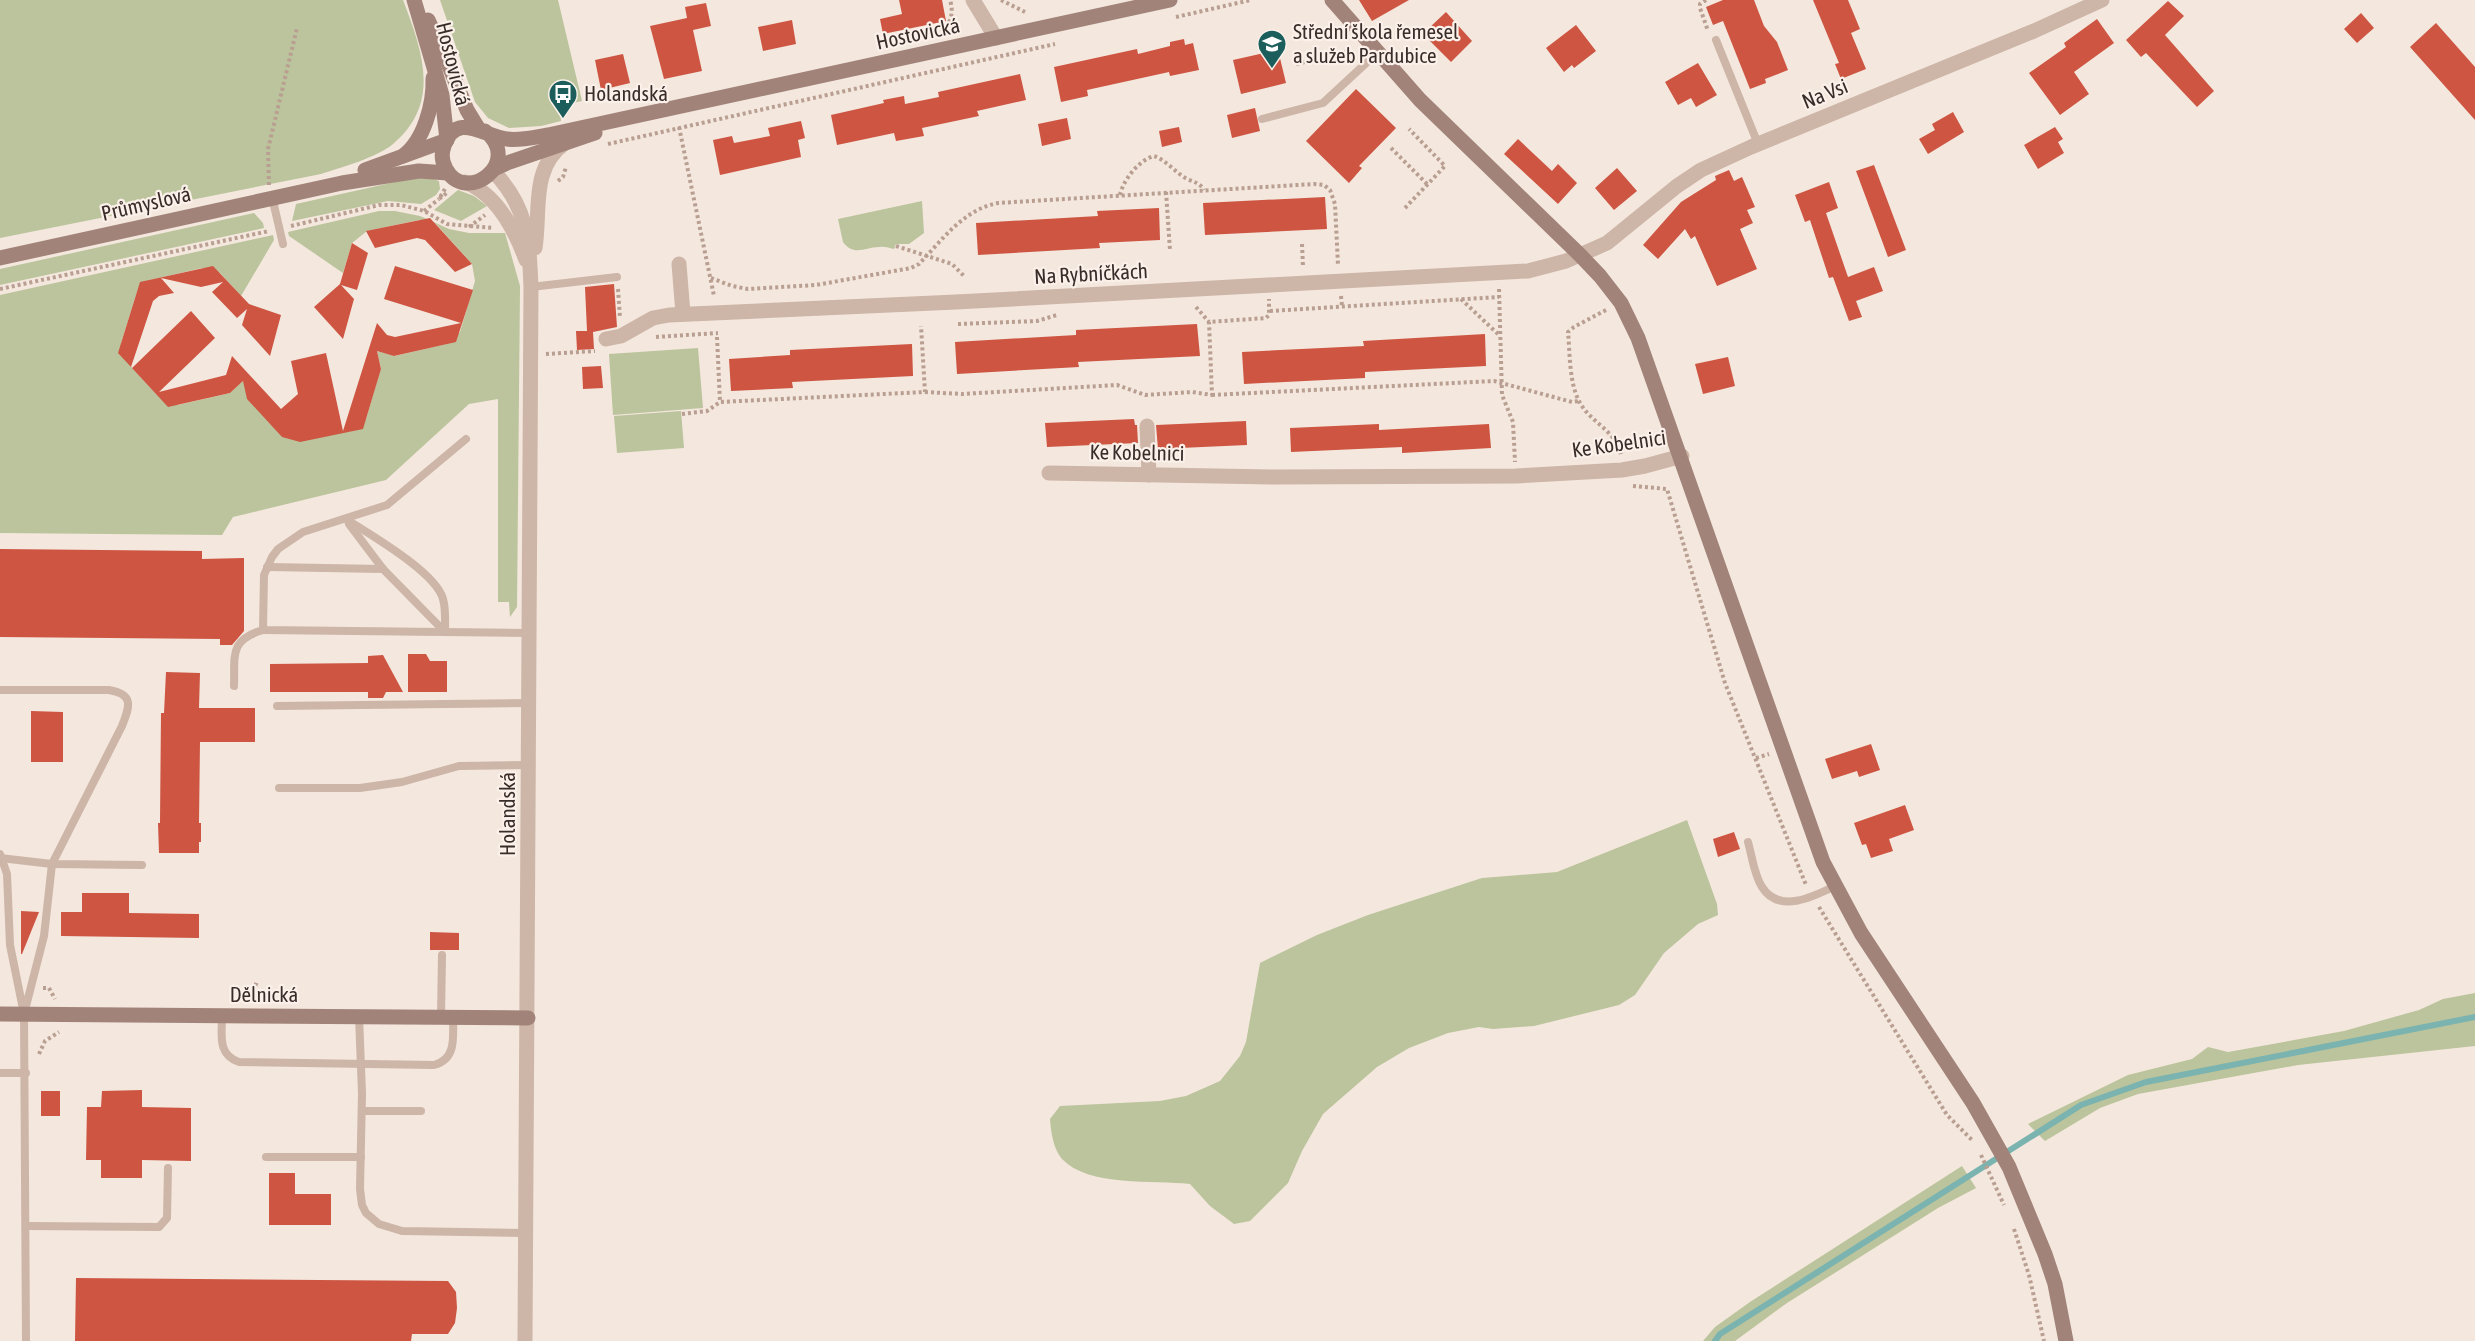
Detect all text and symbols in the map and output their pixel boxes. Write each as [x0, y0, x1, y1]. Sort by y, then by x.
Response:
street label: Hostovická [874, 12, 962, 54]
street label: Hostovická [432, 19, 476, 108]
place label: Střední škola řemesel a služeb Pardubice [1293, 19, 1459, 67]
school or university icon: Střední škola řemesel a služeb Pardubice [1256, 28, 1288, 70]
street label: Na Vsi [1798, 73, 1851, 113]
bus stop icon: Holandská [547, 78, 579, 120]
place label: Holandská [584, 81, 668, 105]
street label: Průmyslová [99, 181, 193, 225]
street label: Na Rybníčkách [1033, 258, 1148, 288]
street label: Ke Kobelnici [1570, 425, 1667, 461]
street label: Ke Kobelnici [1089, 439, 1185, 465]
street label: Holandská [495, 772, 519, 856]
street label: Dělnická [230, 982, 298, 1006]

